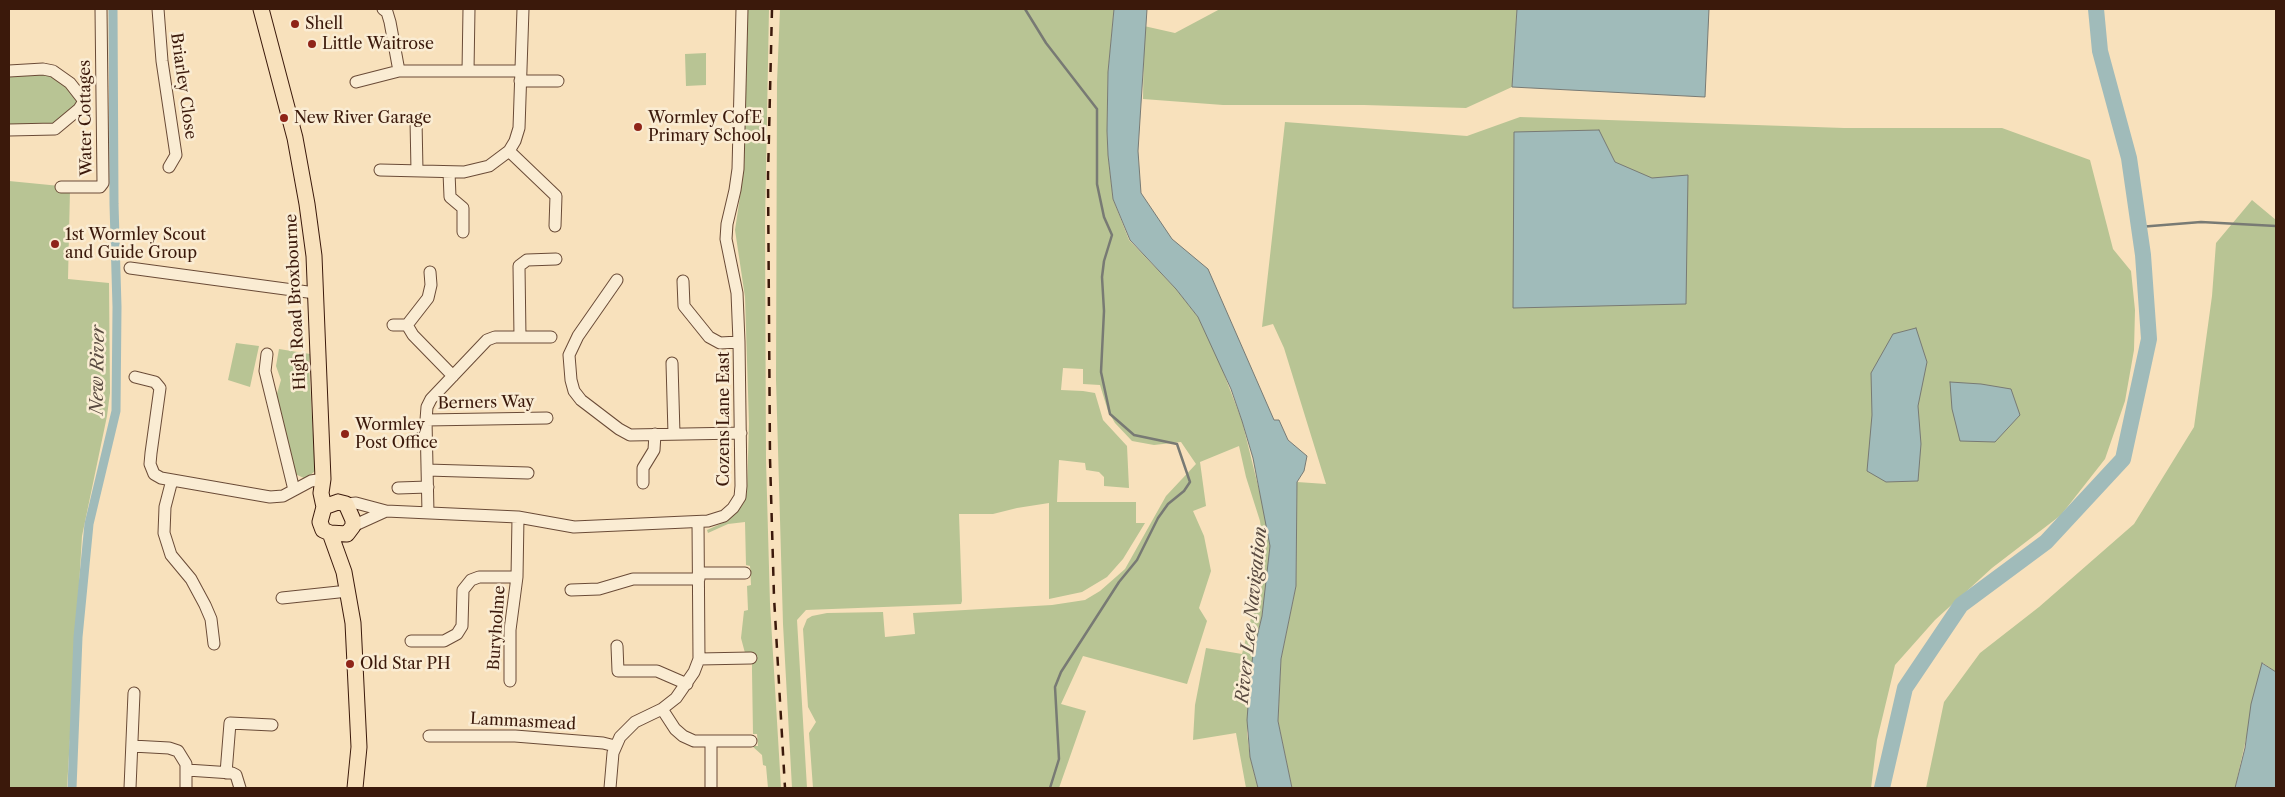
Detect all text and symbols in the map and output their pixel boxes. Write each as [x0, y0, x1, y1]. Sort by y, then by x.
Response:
place label: Shell [305, 14, 343, 34]
marker: Shell [289, 18, 301, 30]
street label: Briarley Close [166, 32, 200, 140]
place label: Little Waitrose [322, 34, 434, 54]
marker: Little Waitrose [306, 38, 318, 50]
street label: Water Cottages [75, 60, 97, 176]
place label: New River Garage [294, 108, 431, 128]
place label: Wormley CofE Primary School [648, 108, 766, 146]
marker: New River Garage [278, 112, 290, 124]
marker: Wormley CofE Primary School [632, 121, 644, 133]
street label: High Road Broxbourne [282, 213, 310, 391]
place label: 1st Wormley Scout and Guide Group [65, 225, 206, 263]
marker: 1st Wormley Scout and Guide Group [49, 238, 61, 250]
water label: New River [86, 325, 110, 415]
street label: Cozens Lane East [714, 352, 734, 486]
street label: Berners Way [437, 393, 535, 413]
place label: Wormley Post Office [355, 415, 438, 453]
marker: Wormley Post Office [339, 428, 351, 440]
water label: River Lee Navigation [1232, 526, 1272, 704]
street label: Buryholme [484, 585, 510, 671]
place label: Old Star PH [360, 654, 451, 674]
marker: Old Star PH [344, 658, 356, 670]
street label: Lammasmead [469, 710, 577, 734]

